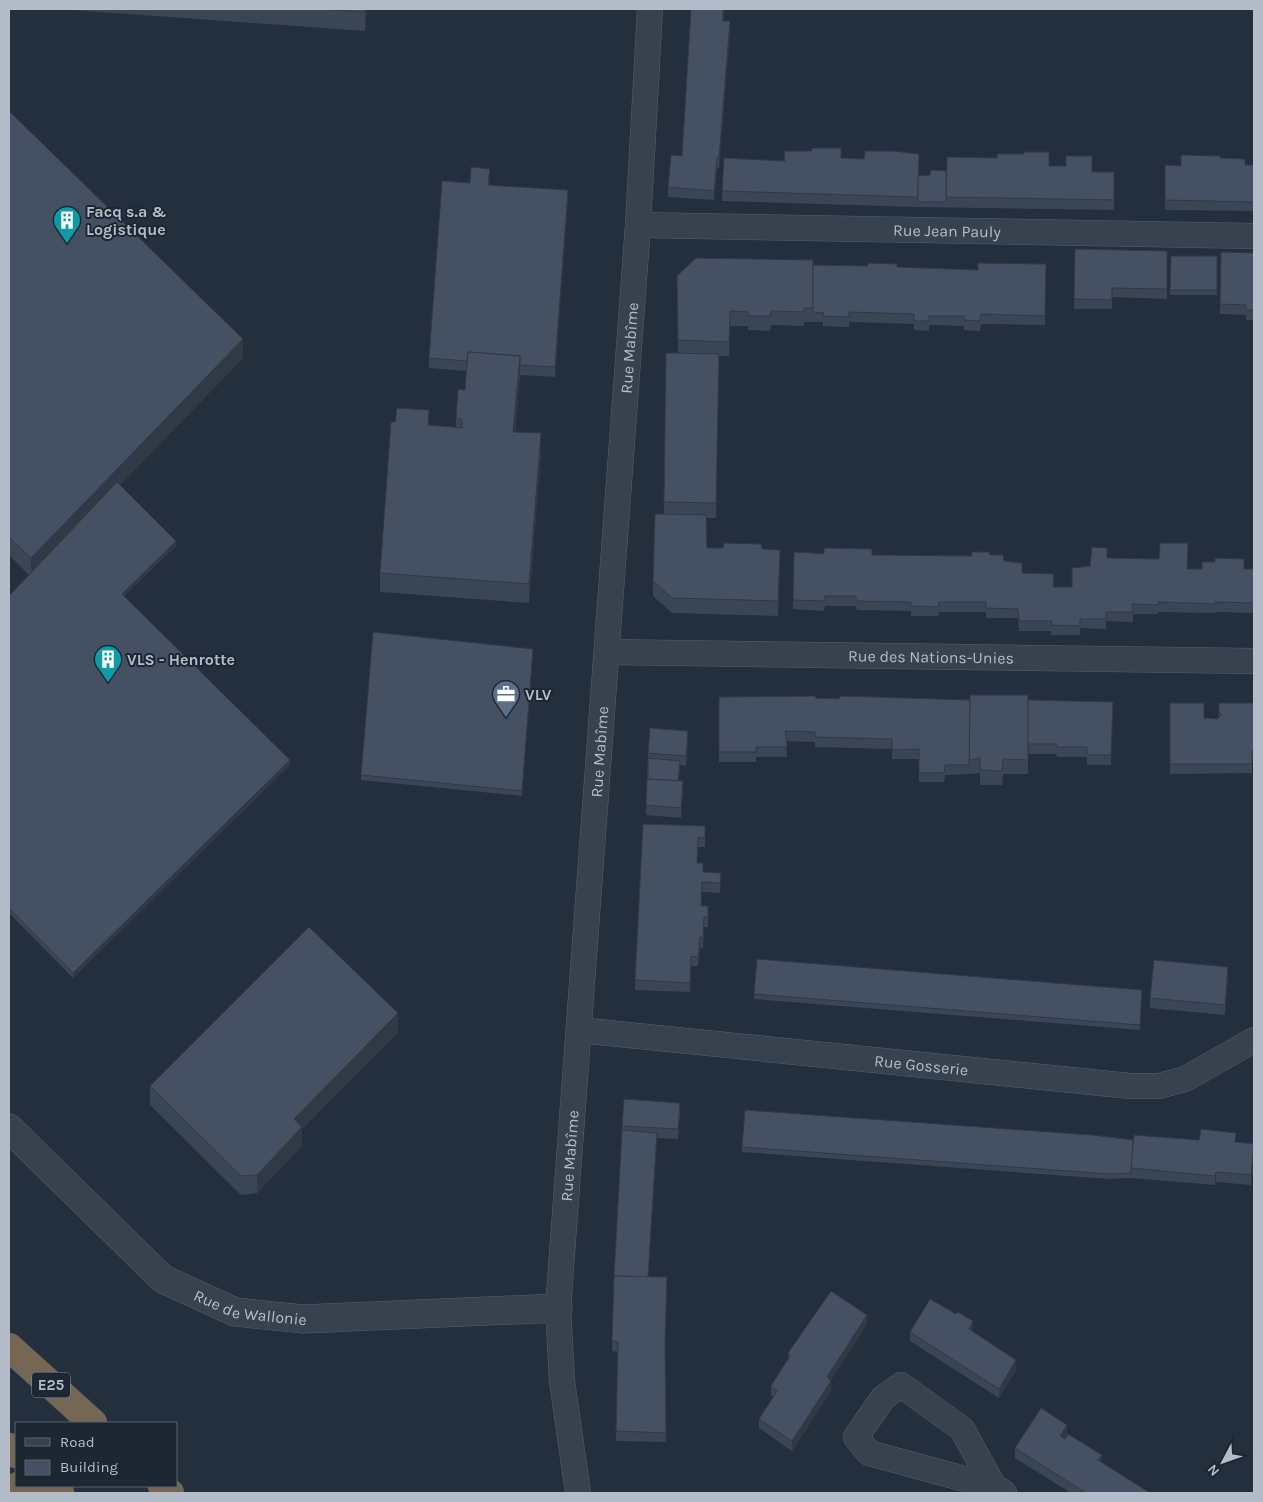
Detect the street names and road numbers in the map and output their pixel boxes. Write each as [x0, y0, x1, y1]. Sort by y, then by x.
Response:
street label: Rue Jean Pauly [893, 221, 1002, 241]
street label: Rue Mabîme [617, 302, 642, 394]
street label: Rue des Nations-Unies [848, 646, 1014, 668]
street label: Rue Mabîme [587, 706, 612, 798]
street label: Rue Gosserie [873, 1051, 969, 1080]
street label: Rue Mabîme [557, 1109, 583, 1202]
street label: Rue de Wallonie [191, 1286, 308, 1329]
road number: E25 [32, 1372, 70, 1398]

